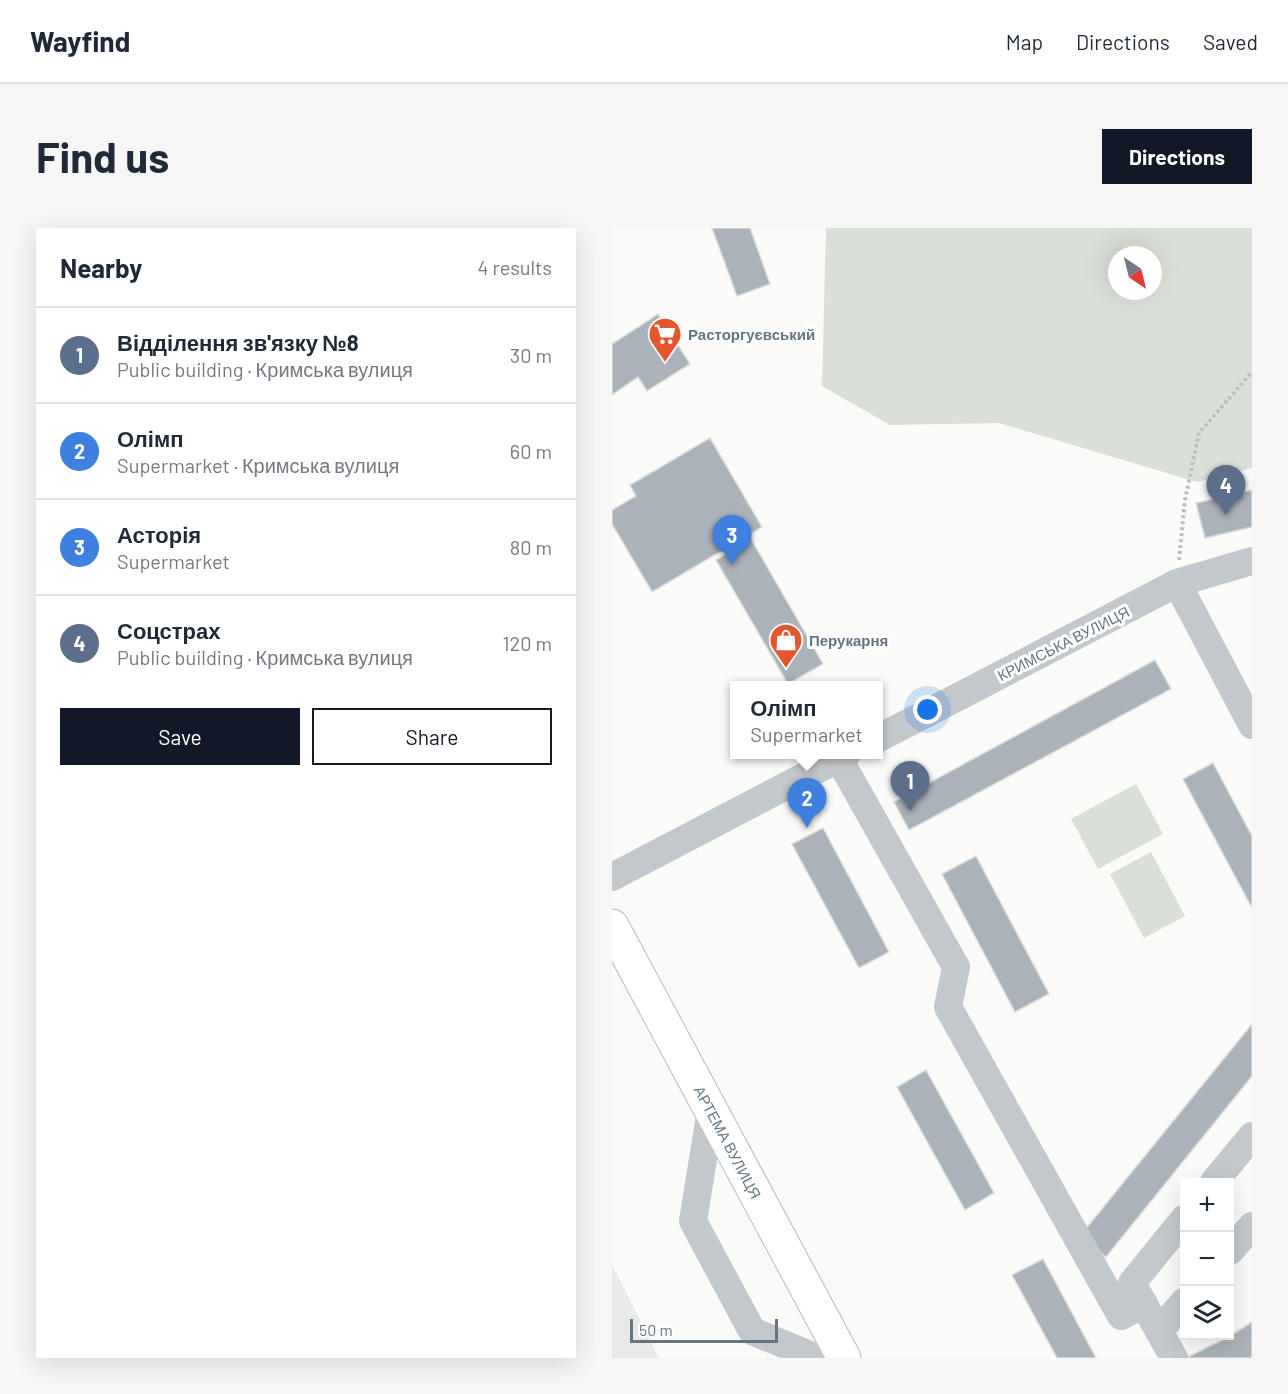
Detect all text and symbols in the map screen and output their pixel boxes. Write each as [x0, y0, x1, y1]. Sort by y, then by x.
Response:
text: Wayfind [30, 24, 130, 58]
text: Map [1006, 29, 1043, 54]
text: Directions [1076, 29, 1170, 54]
text: Saved [1203, 29, 1258, 54]
button: Directions [1102, 129, 1252, 184]
text: Find us [36, 131, 169, 181]
north arrow [1108, 246, 1162, 300]
text: Nearby [60, 252, 142, 283]
text: 4 results [477, 255, 552, 279]
supermarket icon: Расторгуєвський [647, 316, 683, 363]
place label: Расторгуєвський [688, 325, 815, 343]
text: Відділення зв'язку №8 [117, 329, 359, 355]
text: 1 [76, 343, 83, 367]
text: 30 m [510, 343, 552, 367]
text: Public building · Кримська вулиця [117, 357, 413, 381]
text: Олімп [117, 425, 183, 451]
text: 2 [74, 439, 85, 463]
text: 60 m [510, 439, 552, 463]
text: Supermarket · Кримська вулиця [117, 453, 399, 477]
pin: 4 [1206, 466, 1246, 515]
pin: 3 [712, 516, 752, 565]
text: Асторія [117, 521, 201, 547]
text: 3 [74, 535, 85, 559]
text: 80 m [510, 535, 552, 559]
text: Supermarket [117, 549, 230, 573]
street label: КРИМСЬКА ВУЛИЦЯ [994, 602, 1132, 684]
text: Соцстрах [117, 617, 220, 643]
shop icon: Перукарня [768, 622, 804, 669]
text: 4 [73, 631, 86, 655]
text: 120 m [502, 631, 552, 655]
place label: Перукарня [809, 631, 888, 649]
text: Public building · Кримська вулиця [117, 645, 413, 669]
popup [730, 681, 883, 759]
text: Олімп [750, 694, 817, 720]
your location [913, 695, 942, 724]
button: Save [60, 708, 300, 765]
button: Share [312, 708, 552, 765]
text: Supermarket [750, 722, 863, 746]
pin: 1 [890, 762, 930, 811]
pin: 2 [788, 778, 826, 828]
street label: АРТЕМА ВУЛИЦЯ [691, 1083, 765, 1201]
map controls [1180, 1178, 1234, 1340]
button: + [1180, 1178, 1234, 1232]
button: − [1180, 1232, 1234, 1286]
button: layers [1180, 1286, 1234, 1340]
scale bar [630, 1316, 778, 1344]
text: 50 m [639, 1320, 673, 1339]

